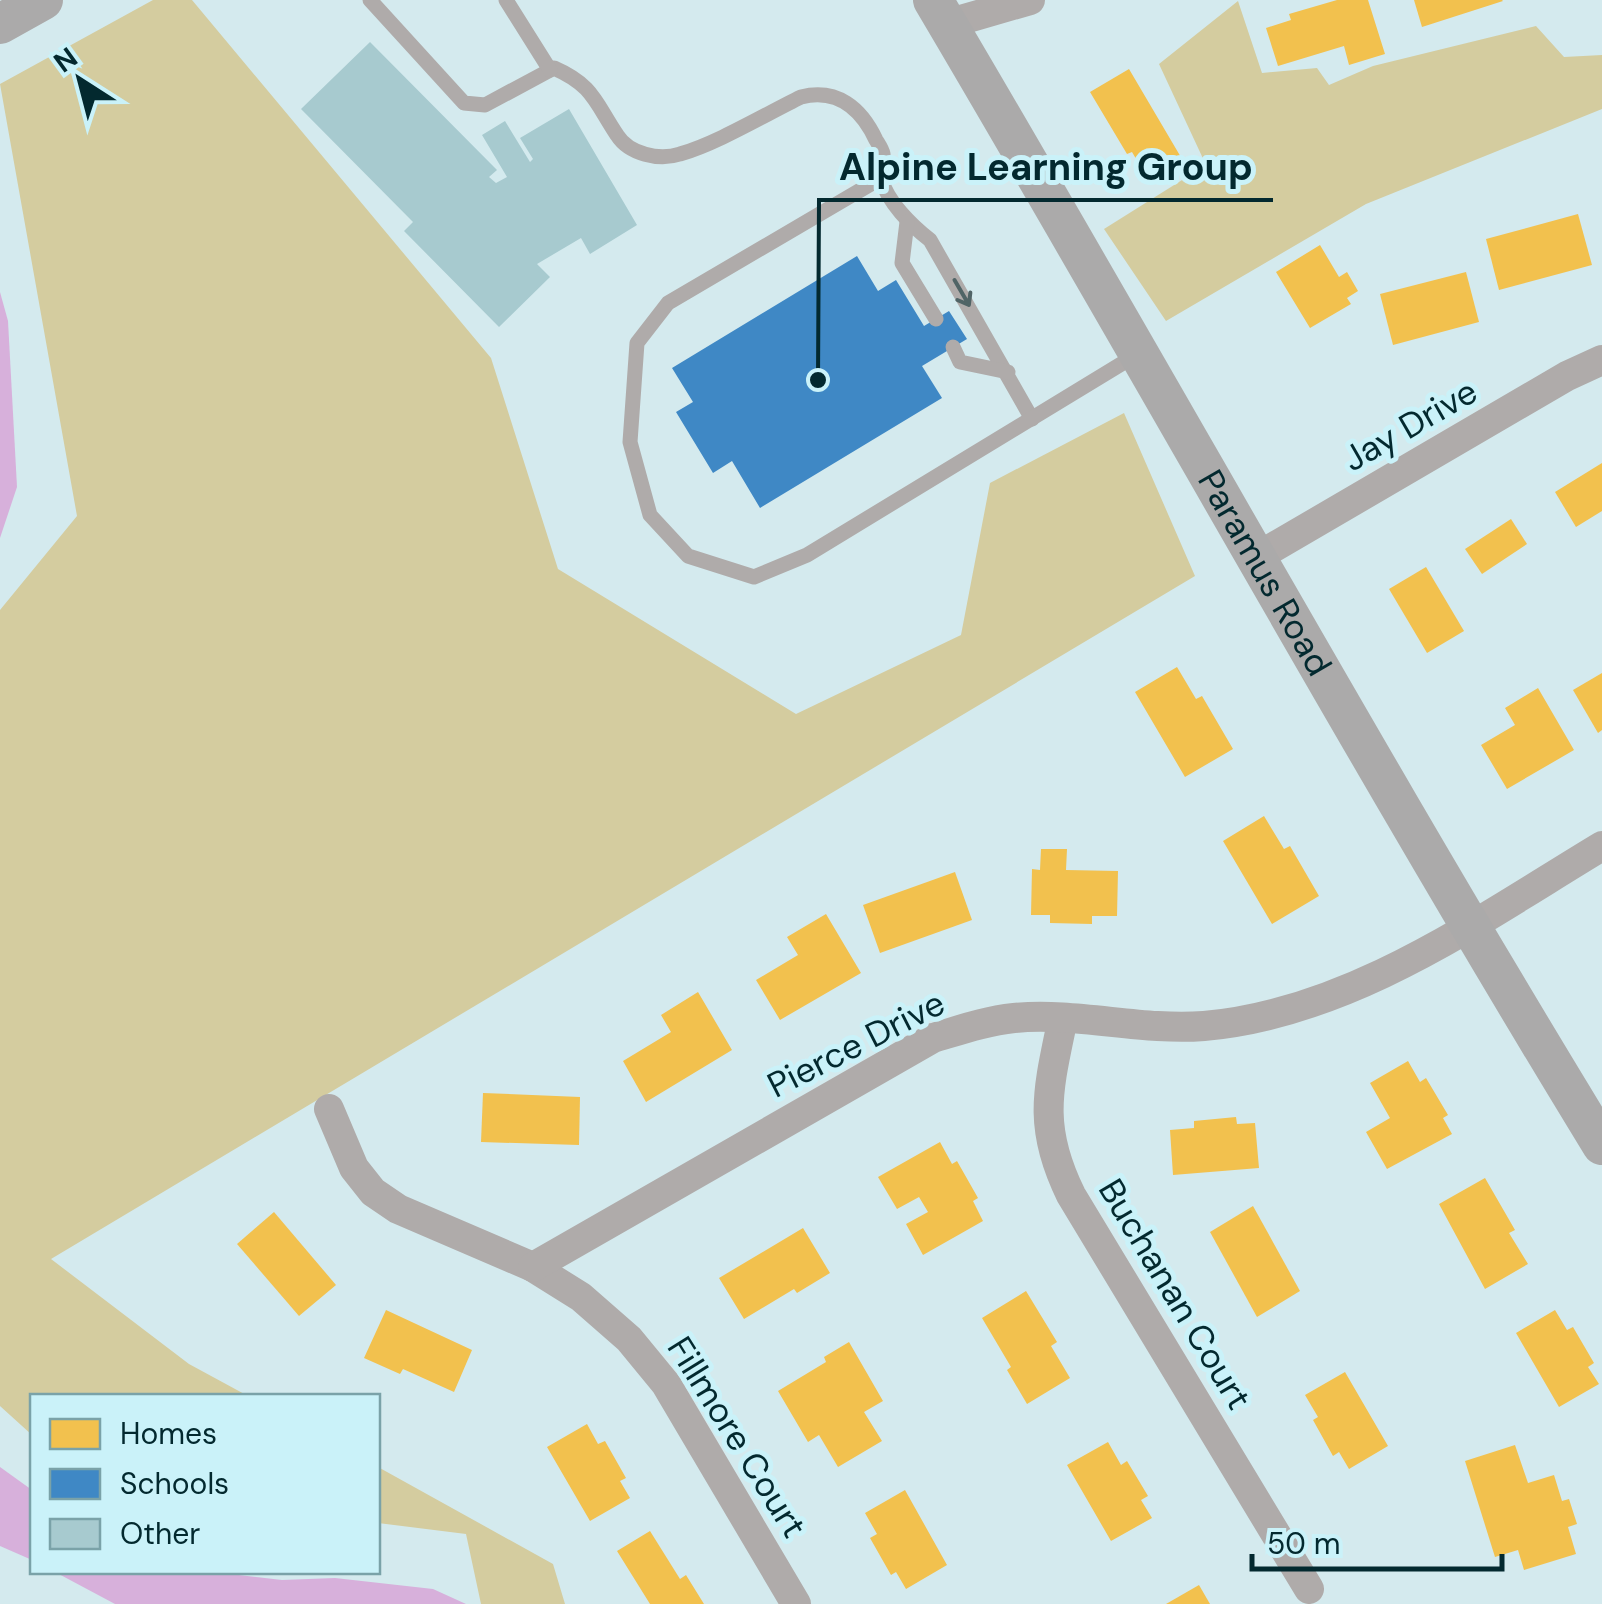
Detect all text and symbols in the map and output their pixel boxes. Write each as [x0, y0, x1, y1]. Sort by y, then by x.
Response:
north arrow [30, 30, 130, 130]
text: N [46, 39, 85, 81]
callout: Alpine Learning Group [819, 132, 1273, 200]
text: Alpine Learning Group [839, 142, 1253, 192]
one-way arrow [952, 278, 972, 307]
street label: Jay Drive [1335, 368, 1485, 482]
street label: Paramus Road [1187, 462, 1342, 684]
street label: Pierce Drive [760, 980, 952, 1108]
street label: Buchanan Court [1088, 1170, 1262, 1418]
street label: Fillmore Court [657, 1328, 817, 1546]
legend [30, 1394, 380, 1574]
text: Homes [120, 1414, 217, 1453]
text: Schools [120, 1464, 229, 1503]
scale bar [1252, 1509, 1502, 1571]
text: Other [120, 1514, 200, 1553]
text: 50 m [1267, 1524, 1341, 1563]

